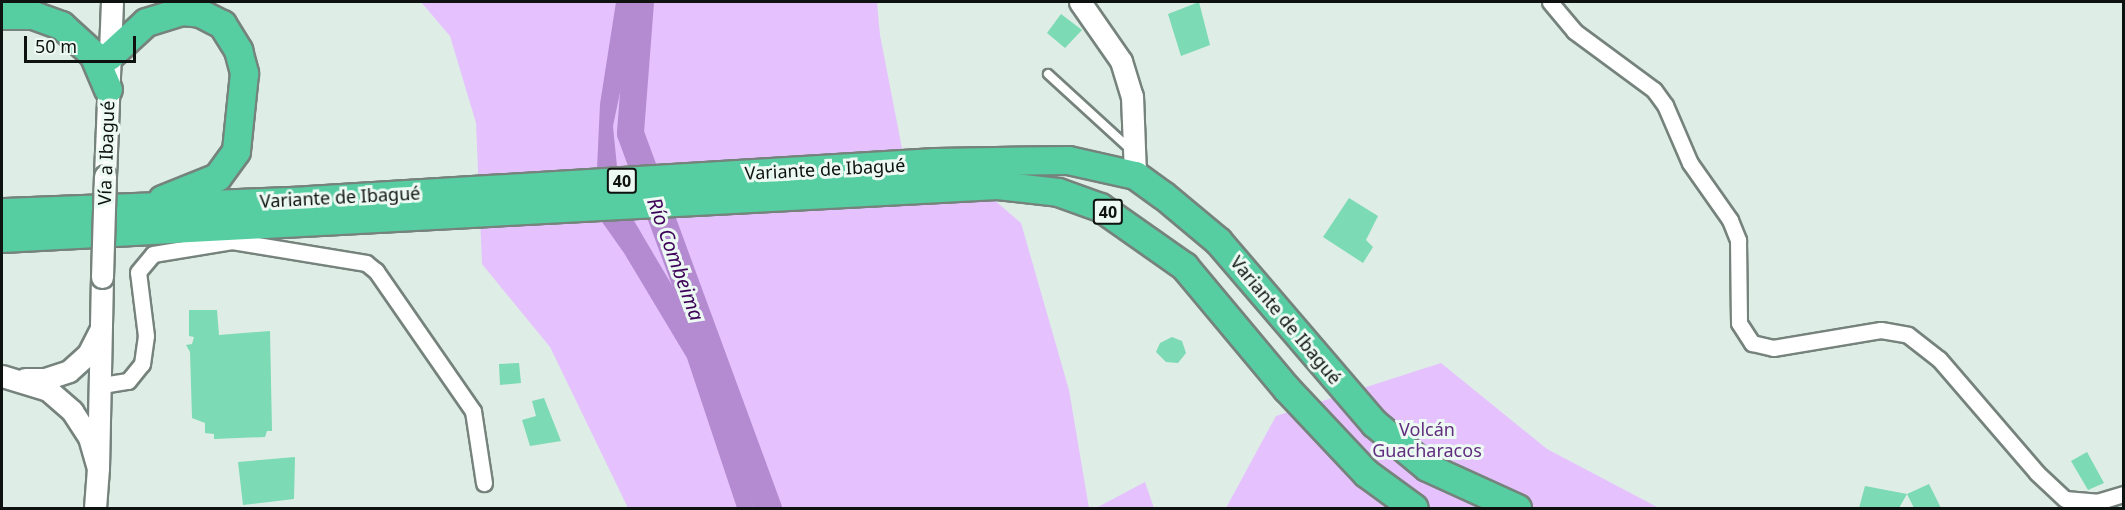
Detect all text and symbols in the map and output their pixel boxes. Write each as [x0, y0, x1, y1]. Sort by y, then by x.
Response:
scale bar [27, 24, 140, 62]
text: 50 m [35, 34, 77, 58]
street label: Vía a Ibagué [93, 100, 119, 206]
street label: Variante de Ibagué [744, 154, 906, 184]
road number: 40 [606, 168, 638, 194]
street label: Variante de Ibagué [259, 182, 421, 212]
water label: Río Combeima [643, 194, 709, 324]
road number: 40 [1092, 199, 1124, 225]
street label: Variante de Ibagué [1226, 252, 1346, 388]
park label: Volcán Guacharacos [1372, 419, 1482, 462]

